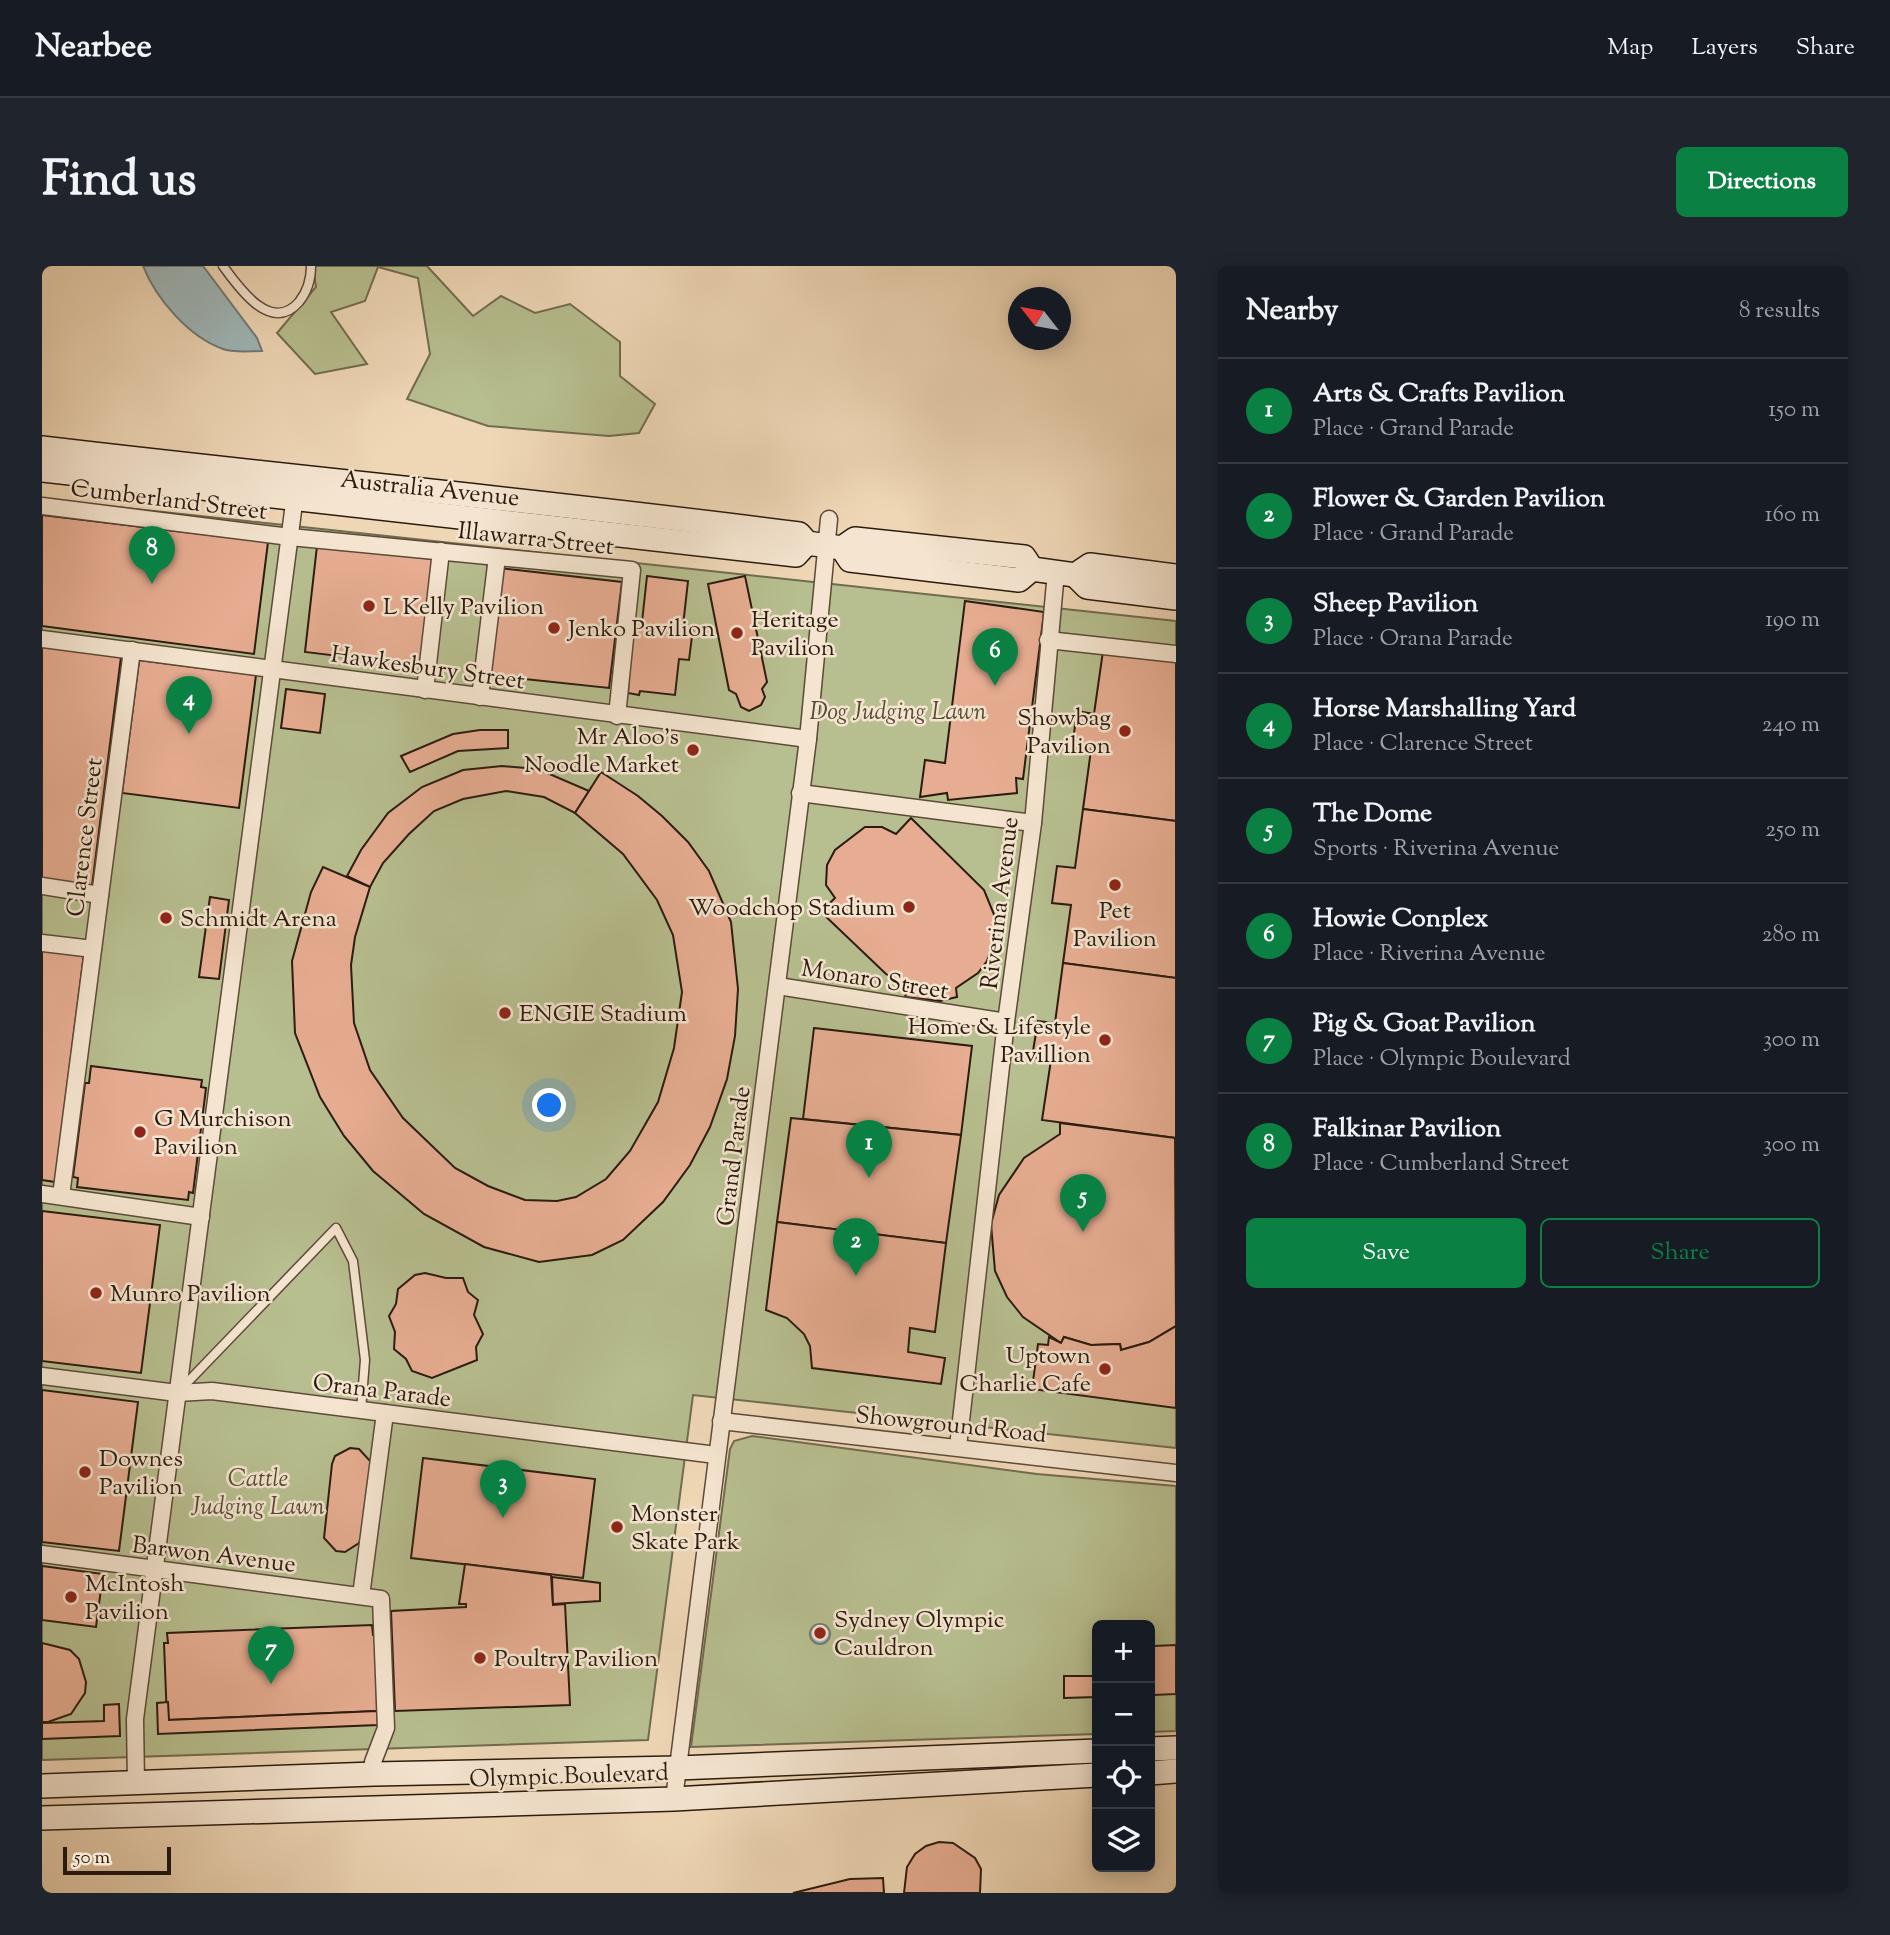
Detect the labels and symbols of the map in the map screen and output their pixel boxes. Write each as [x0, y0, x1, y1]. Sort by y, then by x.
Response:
north arrow [1008, 287, 1071, 350]
street label: Australia Avenue [338, 464, 521, 516]
street label: Cumberland Street [68, 472, 269, 530]
street label: Illawarra Street [456, 515, 616, 565]
pin: 8 [129, 526, 175, 584]
place label: L Kelly Pavilion [383, 591, 544, 625]
marker: L Kelly Pavilion [361, 598, 377, 614]
place label: Heritage Pavilion [751, 604, 839, 666]
place label: Jenko Pavilion [566, 613, 715, 647]
marker: Jenko Pavilion [546, 620, 562, 636]
marker: Heritage Pavilion [729, 625, 745, 641]
pin: 6 [972, 628, 1018, 686]
street label: Hawkesbury Street [329, 639, 527, 699]
pin: 4 [166, 676, 212, 734]
park label: Dog Judging Lawn [810, 696, 987, 730]
place label: Showbag Pavilion [1017, 702, 1111, 764]
place label: Mr Aloo's Noodle Market [524, 721, 679, 783]
marker: Showbag Pavilion [1117, 723, 1133, 739]
marker: Mr Aloo's Noodle Market [685, 742, 701, 758]
street label: Clarence Street [59, 756, 113, 919]
street label: Riverina Avenue [974, 815, 1028, 991]
marker: Pet Pavilion [1107, 877, 1123, 893]
place label: Woodchop Stadium [688, 892, 895, 926]
place label: Pet Pavilion [1073, 895, 1157, 957]
marker: Woodchop Stadium [901, 899, 917, 915]
place label: Schmidt Arena [180, 903, 337, 937]
marker: Schmidt Arena [158, 910, 174, 926]
street label: Monaro Street [798, 953, 951, 1009]
place label: ENGIE Stadium [519, 998, 687, 1032]
marker: ENGIE Stadium [497, 1005, 513, 1021]
place label: Home & Lifestyle Pavillion [908, 1011, 1091, 1073]
marker: Home & Lifestyle Pavillion [1097, 1032, 1113, 1048]
street label: Grand Parade [710, 1084, 760, 1228]
your location [532, 1088, 566, 1122]
place label: G Murchison Pavilion [154, 1103, 292, 1165]
pin: 1 [846, 1120, 892, 1178]
marker: G Murchison Pavilion [132, 1124, 148, 1140]
pin: 5 [1060, 1174, 1106, 1232]
pin: 2 [833, 1218, 879, 1276]
place label: Munro Pavilion [110, 1278, 271, 1312]
marker: Munro Pavilion [88, 1285, 104, 1301]
place label: Uptown Charlie Cafe [959, 1340, 1091, 1402]
marker: Uptown Charlie Cafe [1097, 1361, 1113, 1377]
street label: Orana Parade [311, 1367, 453, 1417]
street label: Showground Road [854, 1399, 1049, 1453]
place label: Downes Pavilion [99, 1443, 183, 1505]
pin: 3 [480, 1460, 526, 1518]
park label: Cattle Judging Lawn [190, 1463, 325, 1525]
marker: Downes Pavilion [77, 1464, 93, 1480]
place label: Monster Skate Park [631, 1498, 740, 1560]
marker: Monster Skate Park [609, 1519, 625, 1535]
street label: Barwon Avenue [130, 1529, 298, 1583]
place label: McIntosh Pavilion [85, 1568, 184, 1630]
marker: McIntosh Pavilion [63, 1589, 79, 1605]
place label: Sydney Olympic Cauldron [834, 1604, 1005, 1666]
marker: Sydney Olympic Cauldron [812, 1625, 828, 1641]
pin: 7 [248, 1626, 294, 1684]
place label: Poultry Pavilion [494, 1643, 658, 1677]
marker: Poultry Pavilion [472, 1650, 488, 1666]
street label: Olympic Boulevard [469, 1757, 670, 1797]
scale bar [63, 1844, 172, 1876]

